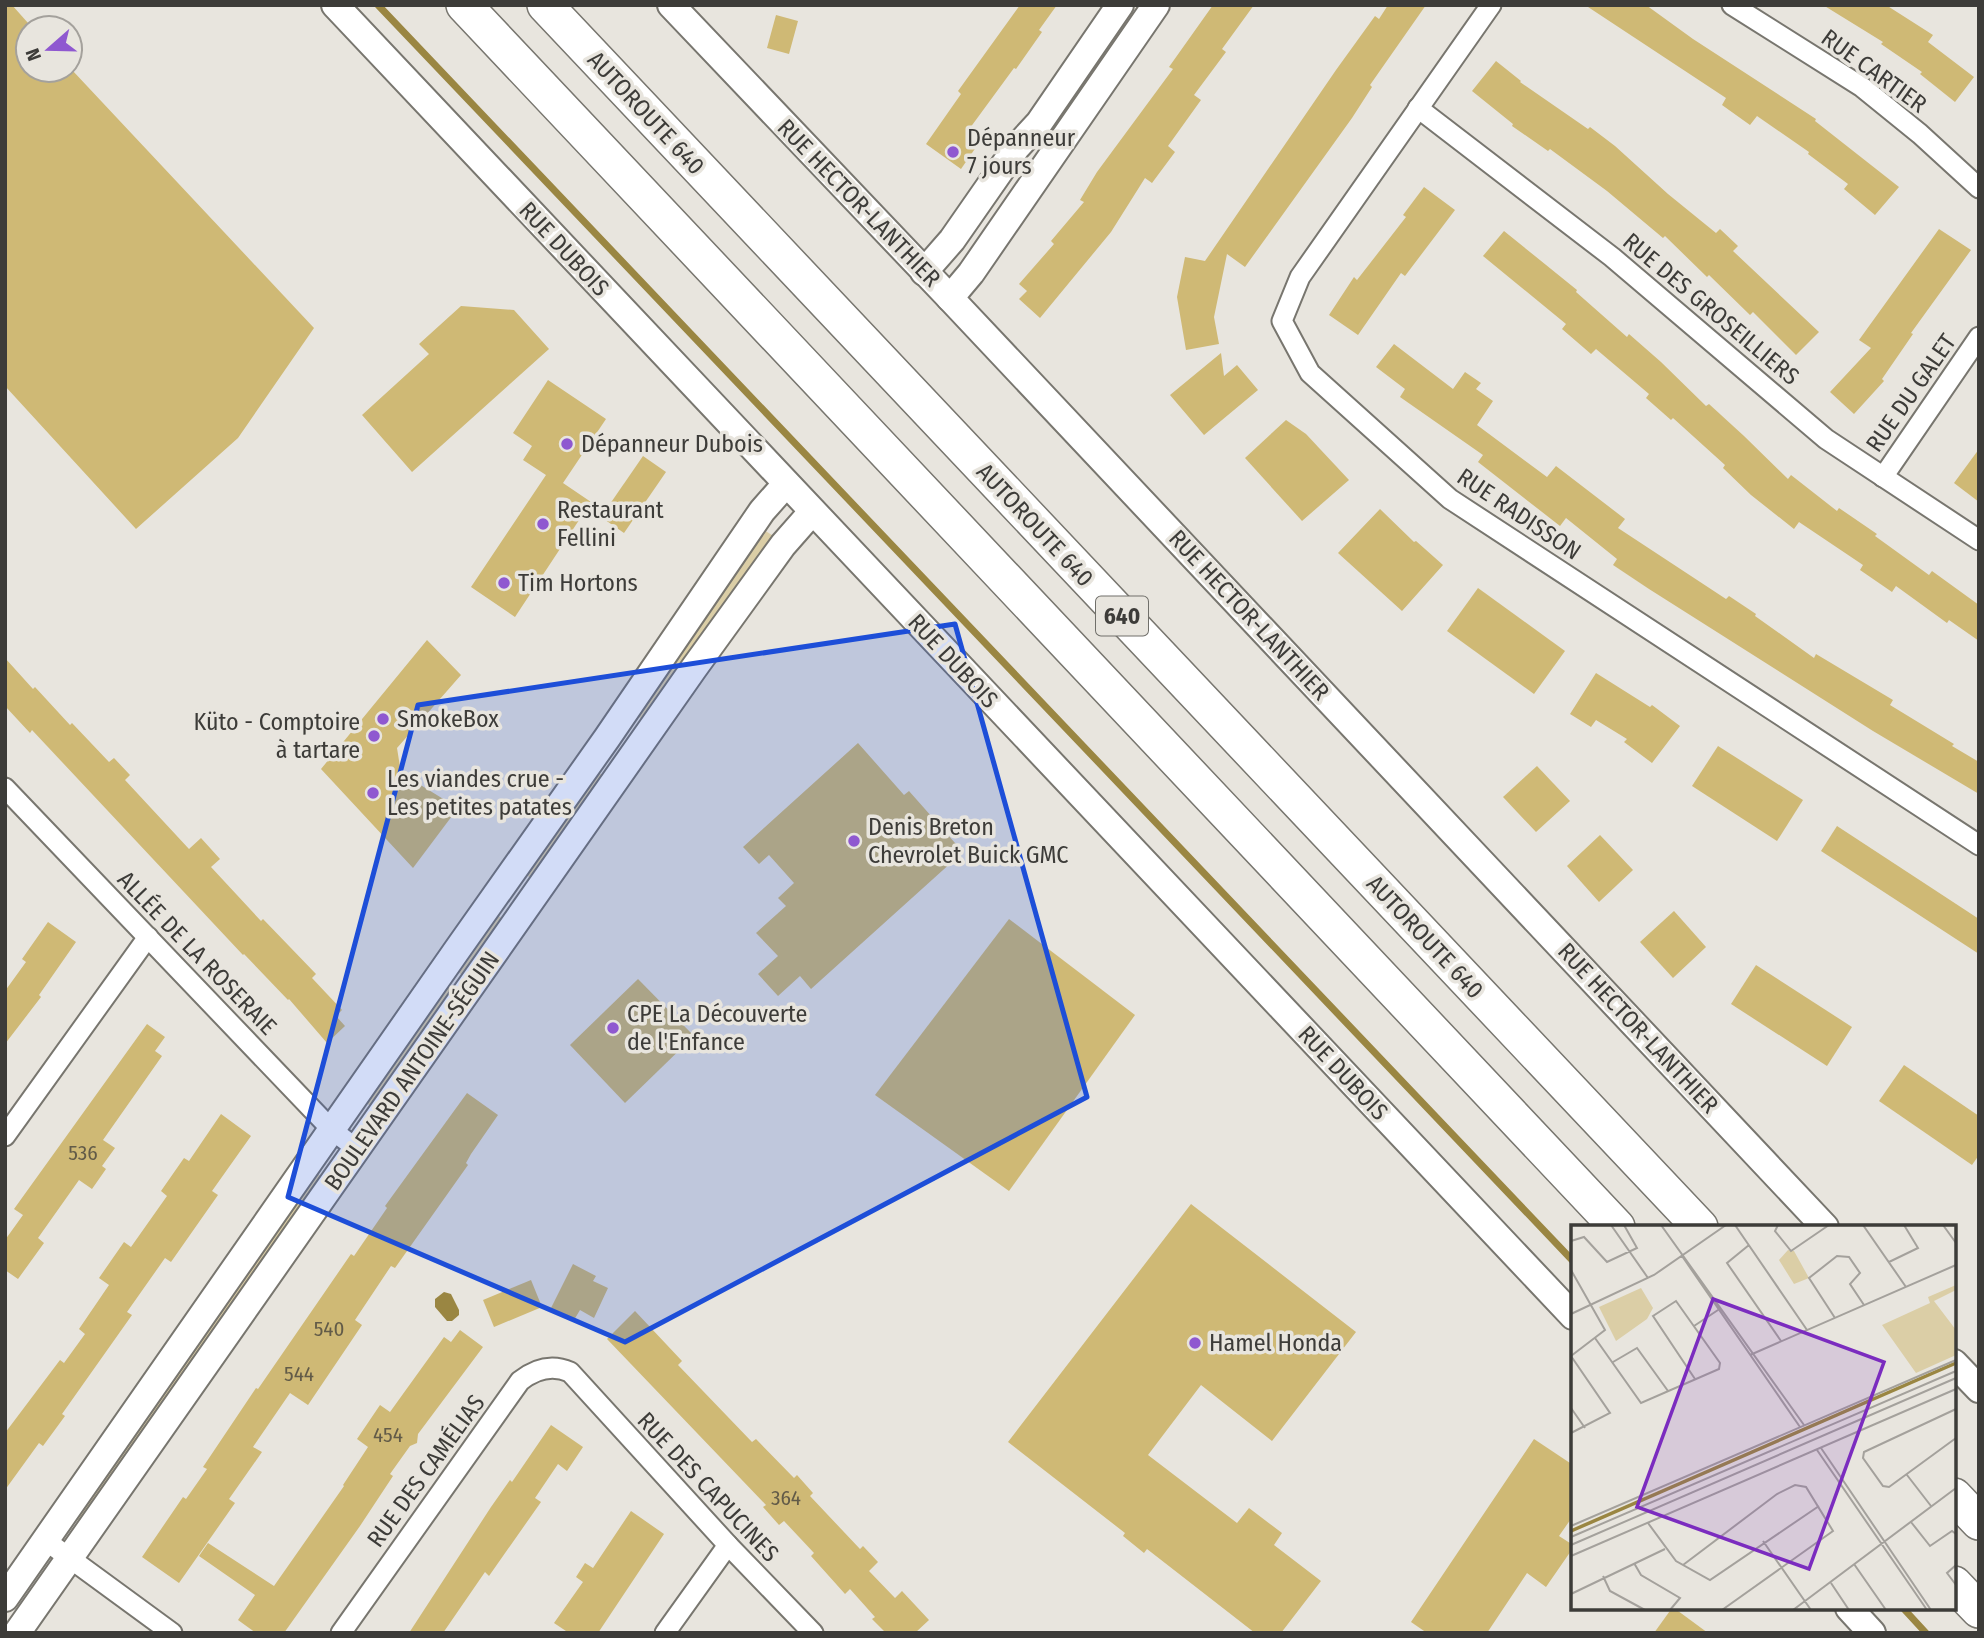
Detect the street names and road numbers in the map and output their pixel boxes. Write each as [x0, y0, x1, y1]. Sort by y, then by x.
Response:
street label: RUE CARTIER [1816, 24, 1932, 118]
street label: AUTOROUTE 640 [582, 46, 710, 180]
street label: RUE HECTOR-LANTHIER [772, 113, 946, 293]
street label: RUE DUBOIS [513, 196, 615, 302]
street label: RUE DES GROSEILLIERS [1617, 227, 1805, 391]
street label: RUE DU GALET [1860, 329, 1962, 457]
street label: AUTOROUTE 640 [971, 458, 1099, 592]
street label: RUE RADISSON [1452, 462, 1586, 566]
street label: RUE HECTOR-LANTHIER [1163, 524, 1335, 706]
road number: 640 [1096, 596, 1148, 636]
street label: RUE DUBOIS [902, 608, 1004, 714]
street label: ALLÉE DE LA ROSERAIE [112, 865, 283, 1040]
street label: AUTOROUTE 640 [1361, 870, 1489, 1004]
street label: RUE HECTOR-LANTHIER [1552, 937, 1724, 1119]
street label: BOULEVARD ANTOINE-SÉGUIN [318, 946, 505, 1196]
street label: RUE DUBOIS [1292, 1020, 1394, 1126]
street label: RUE DES CAMÉLIAS [361, 1389, 491, 1552]
street label: RUE DES CAPUCINES [632, 1407, 784, 1567]

